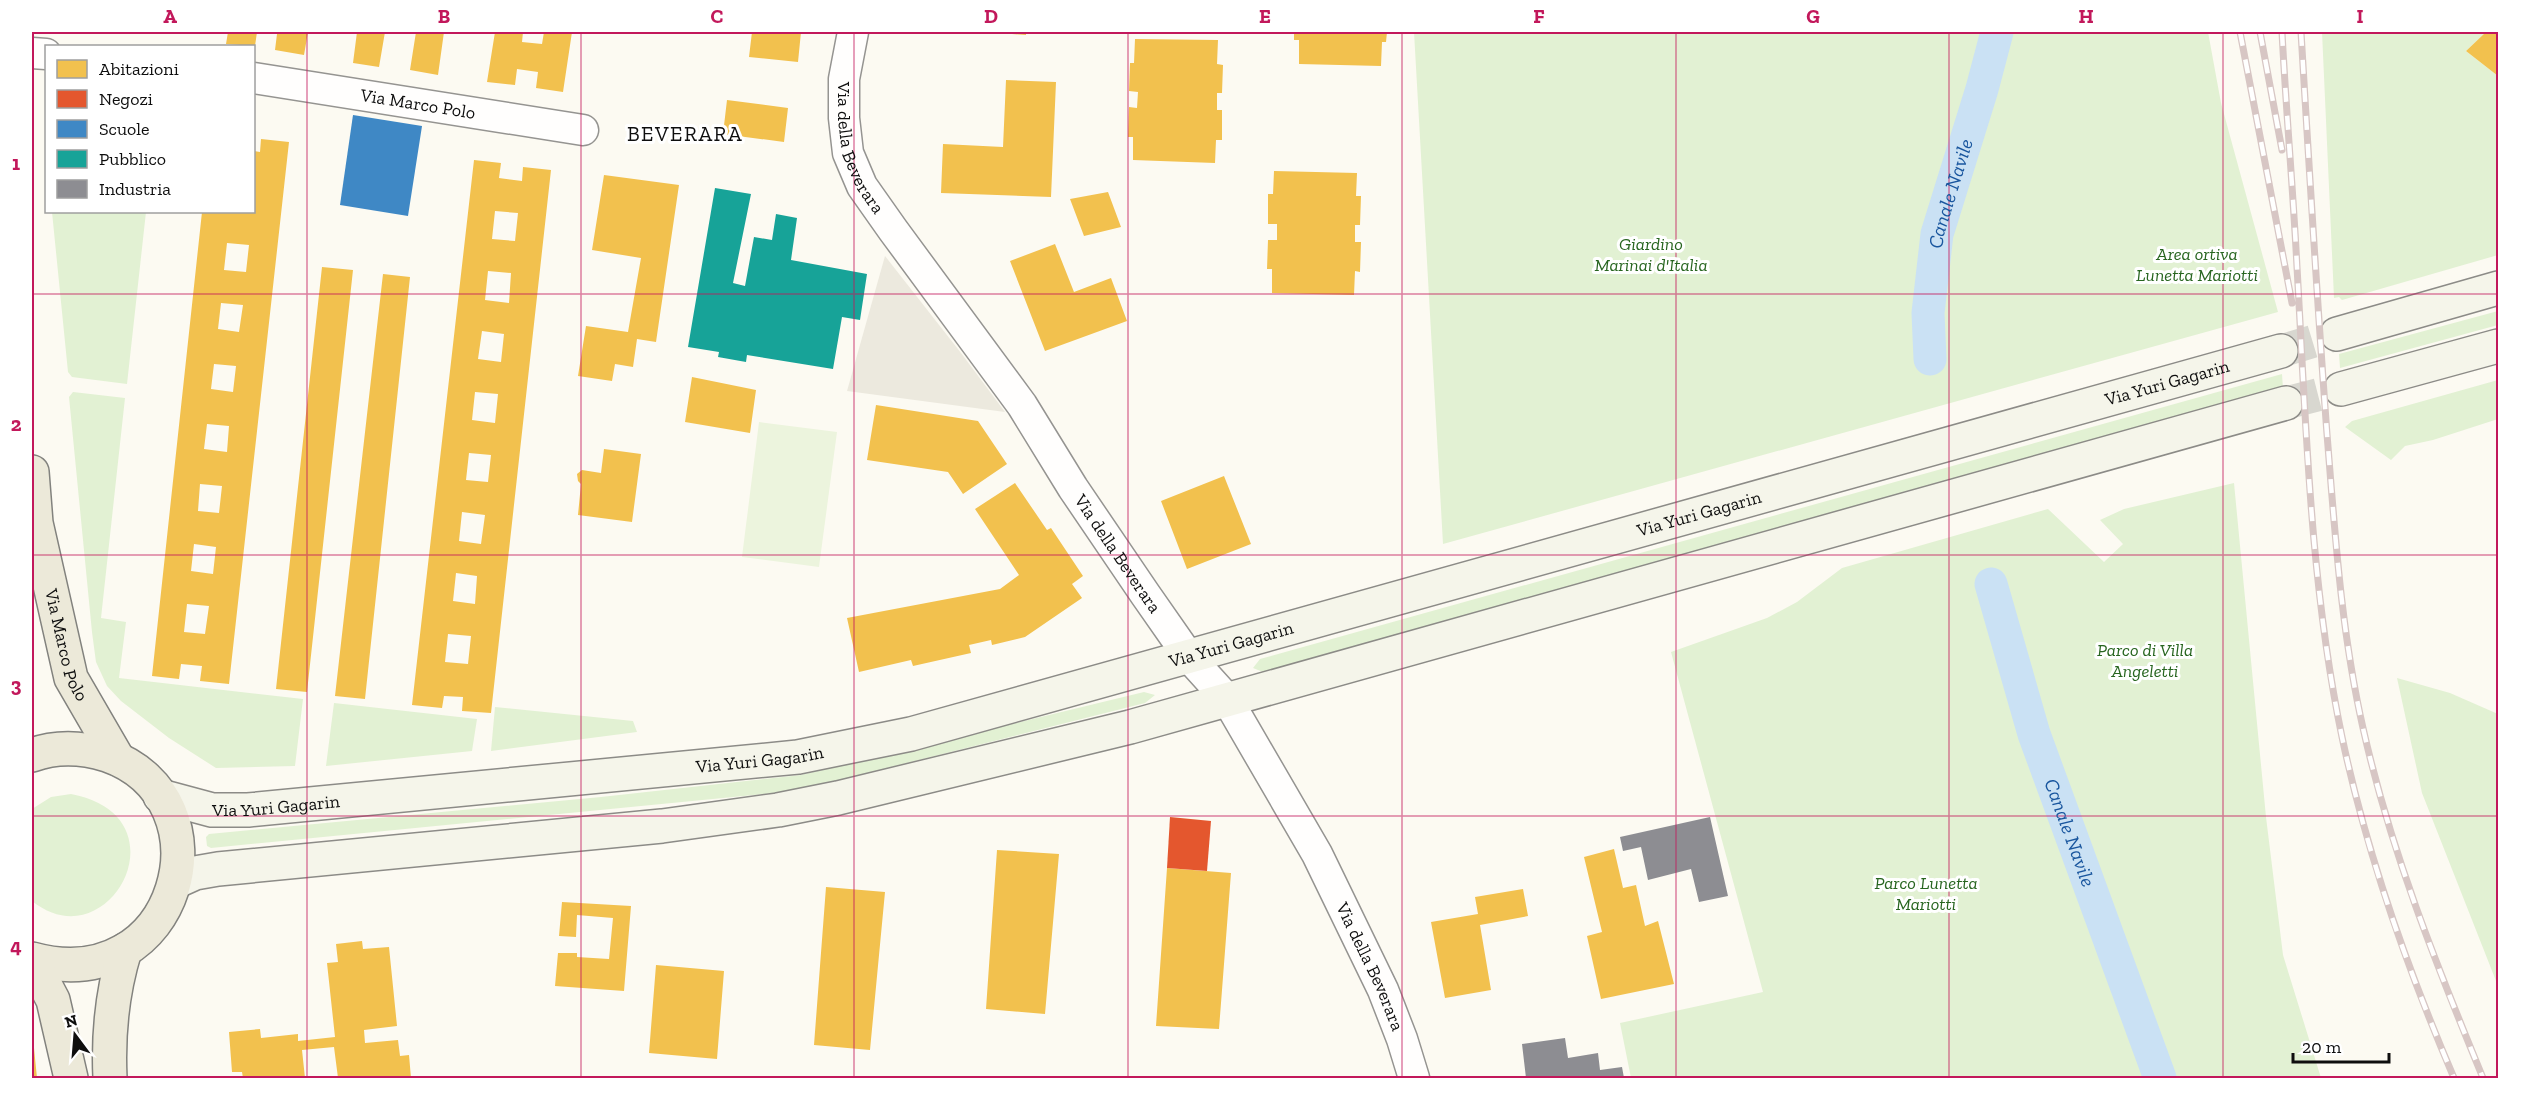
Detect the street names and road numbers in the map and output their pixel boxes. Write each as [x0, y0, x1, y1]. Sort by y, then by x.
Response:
street label: Via della Beverara [833, 81, 889, 218]
street label: Via Marco Polo [358, 84, 477, 124]
street label: Via Yuri Gagarin [2101, 355, 2232, 411]
street label: Via Yuri Gagarin [1633, 486, 1764, 542]
street label: Via della Beverara [1069, 489, 1166, 617]
street label: Via Marco Polo [40, 586, 93, 705]
street label: Via Yuri Gagarin [1165, 617, 1296, 673]
street label: Via Yuri Gagarin [694, 741, 826, 778]
street label: Via Yuri Gagarin [211, 790, 342, 821]
street label: Via della Beverara [1331, 898, 1409, 1034]

